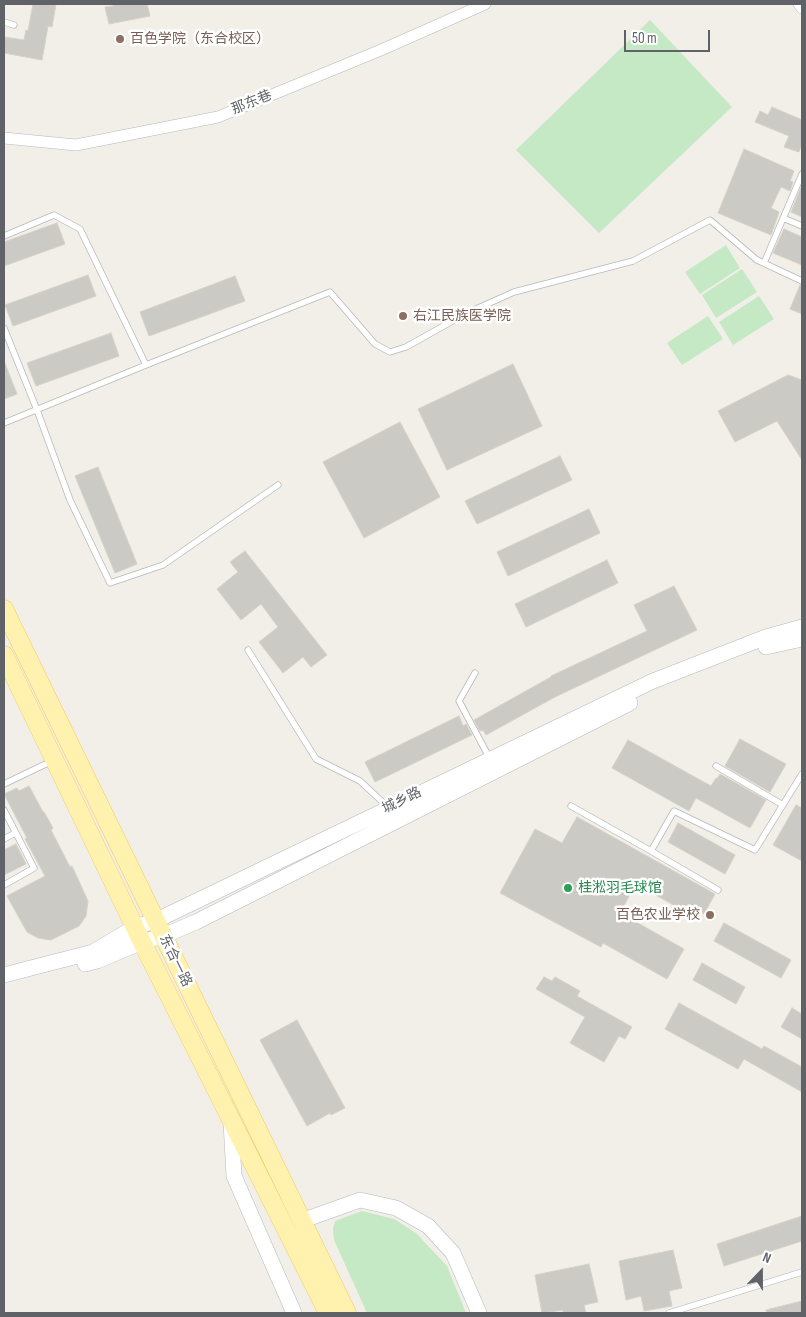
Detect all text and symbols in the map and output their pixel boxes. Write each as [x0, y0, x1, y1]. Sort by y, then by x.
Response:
scale bar [626, 20, 712, 52]
text: 50 m [632, 29, 657, 48]
place label: 百色学院（东合校区） [130, 31, 270, 47]
marker: 百色学院（东合校区） [114, 33, 126, 45]
street label: 那东巷 [229, 87, 275, 119]
place label: 右江民族医学院 [413, 308, 511, 324]
marker: 右江民族医学院 [397, 310, 409, 322]
street label: 城乡路 [379, 784, 425, 818]
place label: 桂淞羽毛球馆 [578, 880, 662, 896]
marker: 桂淞羽毛球馆 [562, 882, 574, 894]
place label: 百色农业学校 [616, 907, 700, 923]
marker: 百色农业学校 [704, 909, 716, 921]
street label: 东合一路 [155, 932, 195, 990]
north arrow [736, 1247, 786, 1297]
text: N [760, 1248, 773, 1267]

